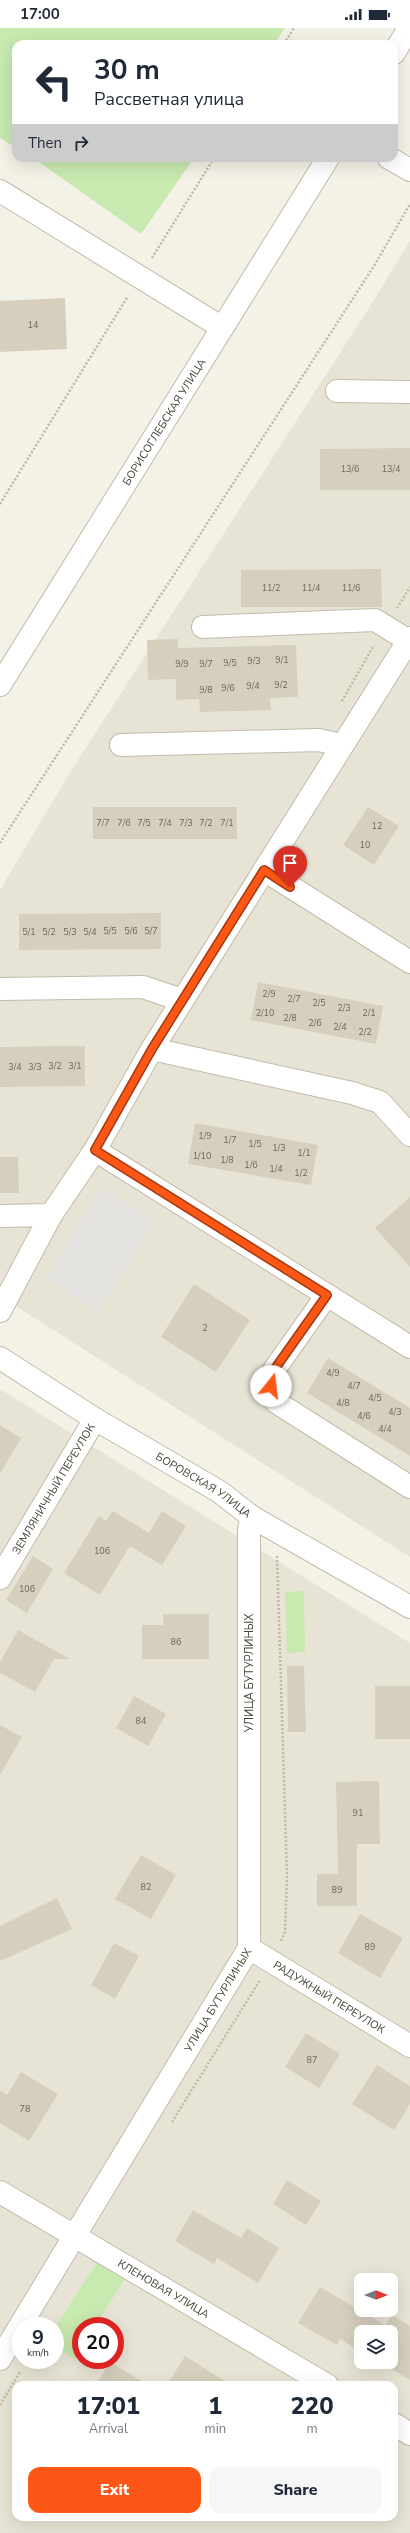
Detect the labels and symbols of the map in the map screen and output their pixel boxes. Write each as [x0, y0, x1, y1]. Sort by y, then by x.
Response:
house number: 14 [28, 319, 39, 331]
street label: БОРИСОГЛЕБСКАЯ УЛИЦА [119, 356, 209, 488]
house number: 13/6 [341, 463, 359, 475]
house number: 13/4 [382, 463, 401, 475]
house number: 11/2 [262, 582, 280, 594]
house number: 11/4 [302, 582, 321, 594]
house number: 11/6 [342, 582, 360, 594]
house number: 9/1 [275, 654, 289, 666]
house number: 9/3 [247, 655, 261, 667]
house number: 9/5 [223, 657, 237, 669]
house number: 9/9 [175, 658, 189, 670]
house number: 9/7 [199, 658, 213, 670]
house number: 9/2 [274, 679, 288, 691]
house number: 9/4 [246, 680, 260, 692]
house number: 9/6 [221, 682, 235, 694]
house number: 9/8 [199, 684, 213, 696]
house number: 7/7 [96, 817, 110, 829]
house number: 7/6 [117, 817, 131, 829]
house number: 7/5 [137, 817, 151, 829]
house number: 7/4 [158, 817, 172, 829]
house number: 7/3 [179, 817, 193, 829]
house number: 7/2 [199, 817, 213, 829]
house number: 7/1 [220, 817, 234, 829]
house number: 12 [372, 820, 382, 832]
house number: 10 [360, 839, 370, 851]
pin [273, 846, 307, 887]
house number: 5/5 [103, 925, 117, 937]
house number: 5/6 [124, 925, 138, 937]
house number: 5/7 [144, 925, 158, 937]
house number: 5/1 [22, 926, 36, 938]
house number: 5/2 [42, 926, 56, 938]
house number: 5/3 [63, 926, 77, 938]
house number: 5/4 [83, 926, 97, 938]
house number: 2/9 [262, 988, 276, 1000]
house number: 2/7 [287, 993, 301, 1005]
house number: 2/5 [312, 997, 326, 1009]
house number: 2/3 [337, 1002, 351, 1014]
house number: 2/10 [256, 1007, 274, 1019]
house number: 2/1 [362, 1007, 376, 1019]
house number: 2/8 [283, 1012, 297, 1024]
house number: 2/6 [308, 1017, 322, 1029]
house number: 2/4 [333, 1021, 347, 1033]
house number: 2/2 [358, 1026, 372, 1038]
house number: 3/2 [48, 1060, 62, 1072]
house number: 3/1 [68, 1060, 82, 1072]
house number: 3/4 [8, 1061, 22, 1073]
house number: 3/3 [28, 1061, 42, 1073]
house number: 1/9 [198, 1130, 212, 1142]
house number: 1/7 [223, 1134, 237, 1146]
house number: 1/5 [248, 1138, 262, 1150]
house number: 1/3 [272, 1142, 286, 1154]
house number: 1/1 [297, 1147, 311, 1159]
house number: 1/10 [193, 1150, 211, 1162]
house number: 1/8 [220, 1154, 234, 1166]
house number: 1/6 [244, 1159, 258, 1171]
house number: 1/4 [269, 1163, 283, 1175]
house number: 1/2 [294, 1167, 308, 1179]
house number: 2 [202, 1322, 208, 1334]
position arrow [250, 1365, 292, 1407]
house number: 4/9 [326, 1367, 340, 1379]
house number: 4/7 [347, 1380, 361, 1392]
house number: 4/5 [368, 1392, 382, 1404]
house number: 4/8 [336, 1397, 350, 1409]
house number: 4/3 [388, 1406, 402, 1418]
house number: 4/6 [357, 1410, 371, 1422]
street label: ЗЕМЛЯНИЧНЫЙ ПЕРЕУЛОК [9, 1421, 99, 1557]
house number: 4/4 [378, 1423, 392, 1435]
street label: БОРОВСКАЯ УЛИЦА [153, 1449, 254, 1522]
house number: 106 [94, 1545, 110, 1557]
house number: 106 [19, 1583, 35, 1595]
street label: УЛИЦА БУТУРЛИНЫХ [242, 1613, 257, 1733]
house number: 86 [171, 1636, 181, 1648]
house number: 84 [136, 1715, 147, 1727]
house number: 91 [353, 1807, 363, 1819]
house number: 82 [141, 1881, 151, 1893]
house number: 89 [332, 1884, 342, 1896]
house number: 89 [365, 1941, 375, 1953]
street label: УЛИЦА БУТУРЛИНЫХ [180, 1945, 256, 2056]
street label: РАДУЖНЫЙ ПЕРЕУЛОК [270, 1958, 388, 2037]
house number: 87 [307, 2054, 317, 2066]
house number: 78 [20, 2103, 30, 2115]
street label: КЛЕНОВАЯ УЛИЦА [115, 2256, 212, 2322]
north arrow [354, 2273, 398, 2317]
speed limit sign: 20 [72, 2317, 124, 2369]

